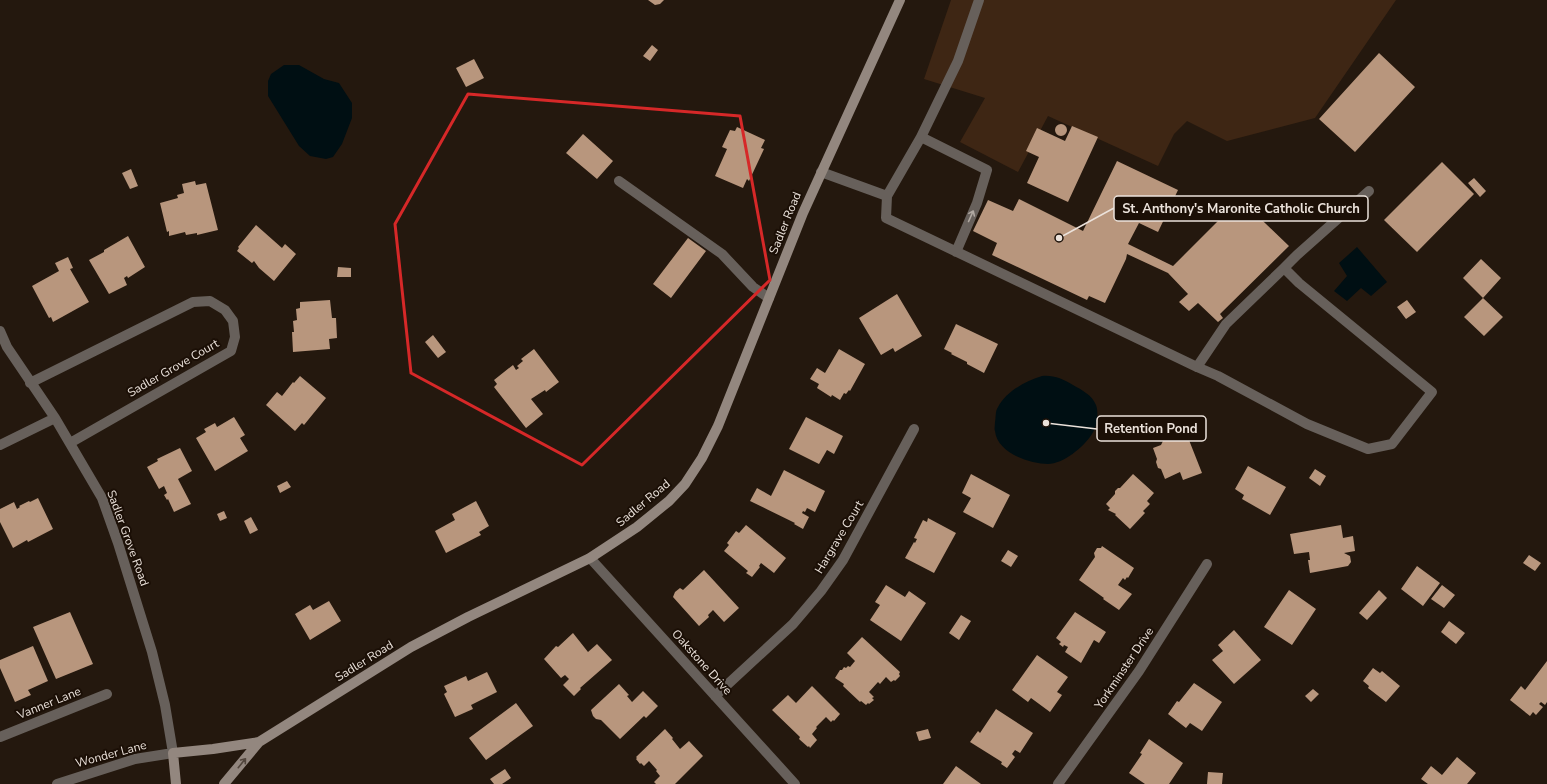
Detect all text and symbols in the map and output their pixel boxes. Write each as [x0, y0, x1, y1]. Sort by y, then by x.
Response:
street label: Sadler Road [765, 189, 805, 257]
callout: St. Anthony's Maronite Catholic Church [1114, 196, 1368, 221]
text: St. Anthony's Maronite Catholic Church [1122, 200, 1360, 218]
one-way arrow [968, 210, 975, 222]
street label: Sadler Grove Court [124, 335, 222, 401]
callout: Retention Pond [1097, 416, 1206, 441]
text: Retention Pond [1104, 420, 1198, 438]
street label: Sadler Road [613, 476, 673, 530]
street label: Sadler Grove Road [103, 488, 153, 588]
street label: Hargrave Court [811, 497, 868, 577]
street label: Yorkminster Drive [1090, 624, 1157, 713]
street label: Oakstone Drive [668, 626, 736, 698]
street label: Sadler Road [332, 637, 396, 685]
street label: Vanner Lane [14, 683, 83, 723]
street label: Wonder Lane [74, 737, 148, 771]
one-way arrow [237, 758, 246, 768]

